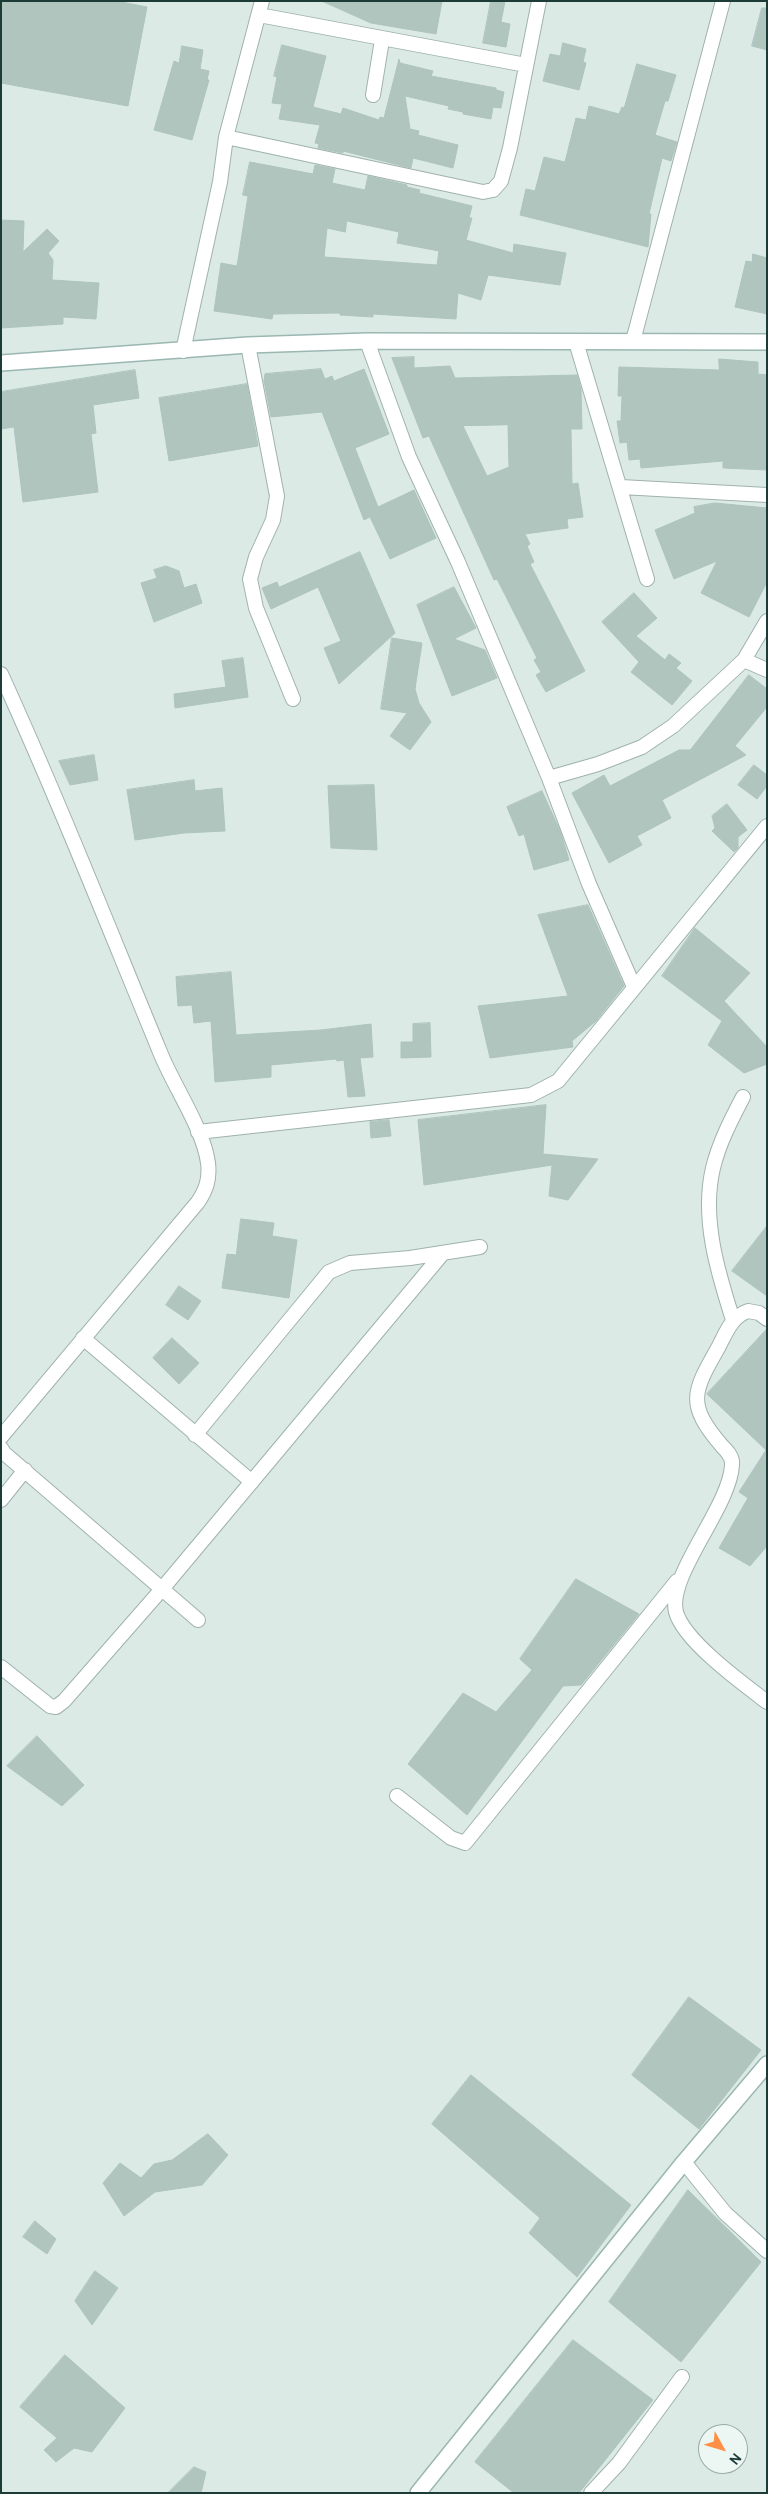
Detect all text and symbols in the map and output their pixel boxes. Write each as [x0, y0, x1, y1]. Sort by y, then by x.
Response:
north arrow [698, 2424, 748, 2474]
text: N [724, 2449, 744, 2467]

